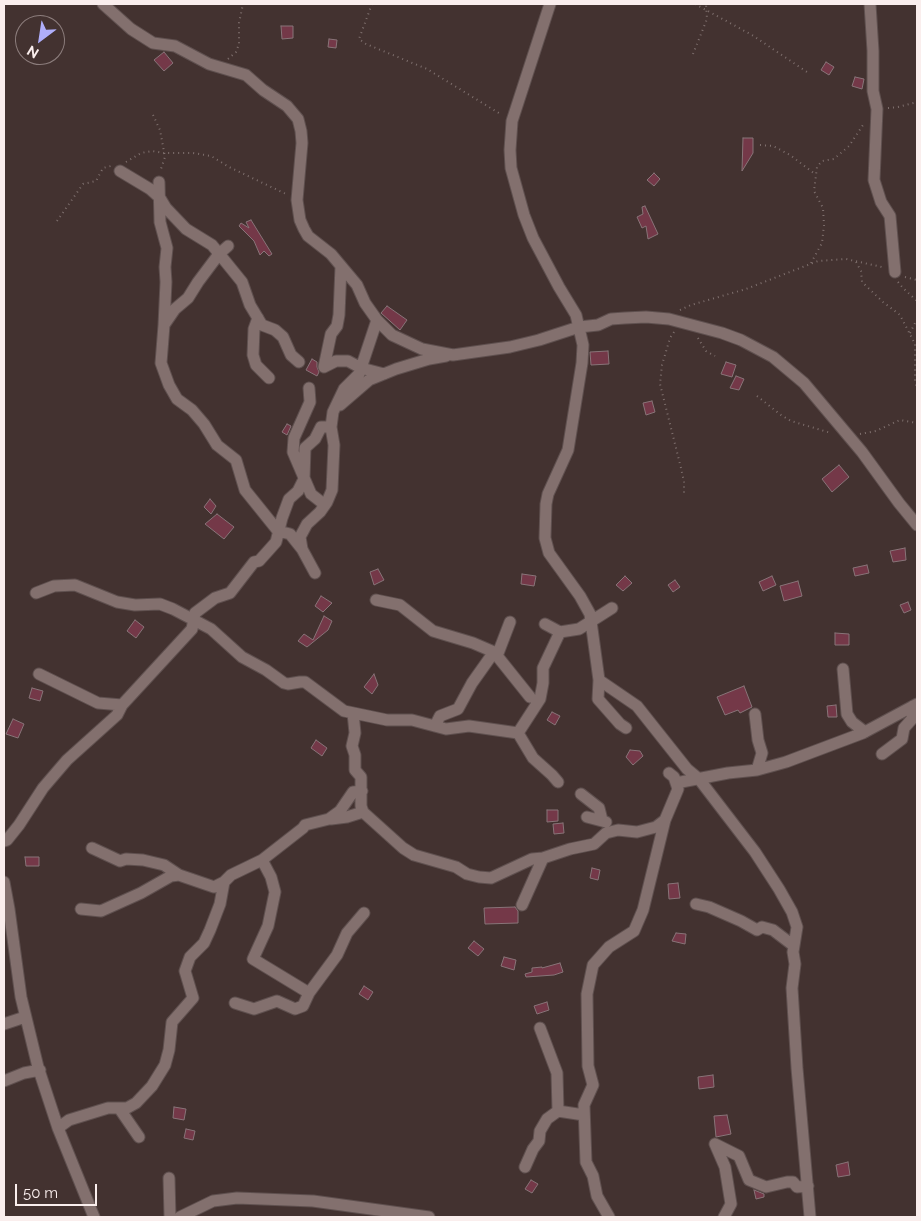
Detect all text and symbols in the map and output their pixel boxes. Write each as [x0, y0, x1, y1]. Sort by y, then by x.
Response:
north arrow [15, 15, 65, 65]
text: N [24, 42, 41, 62]
scale bar [18, 1174, 100, 1206]
text: 50 m [23, 1184, 58, 1202]

